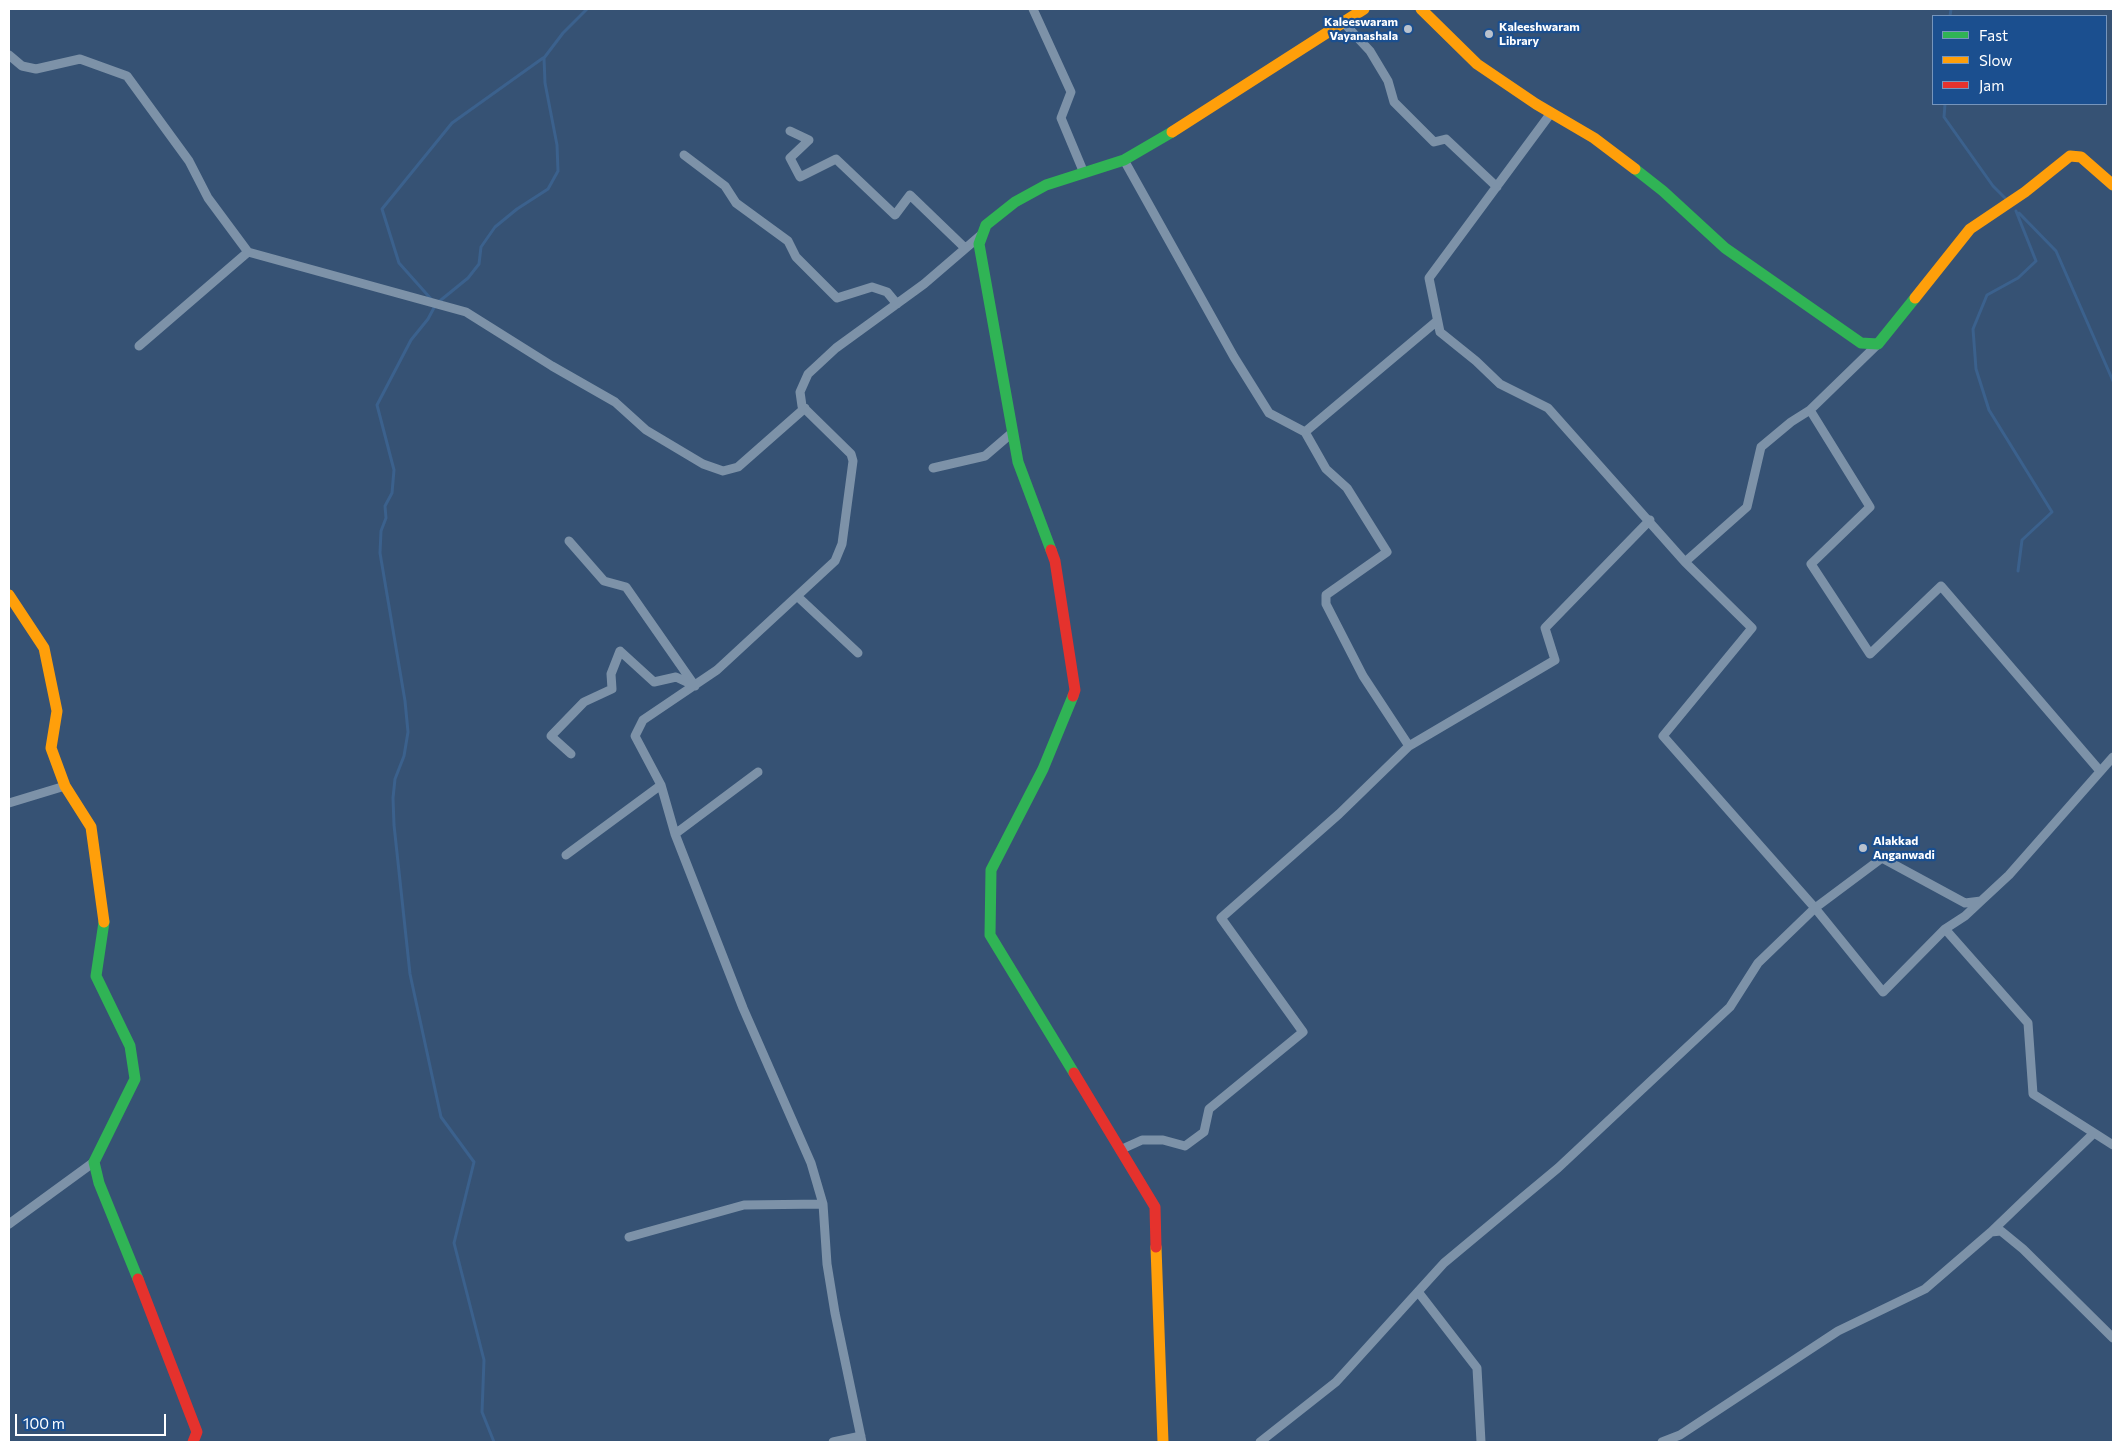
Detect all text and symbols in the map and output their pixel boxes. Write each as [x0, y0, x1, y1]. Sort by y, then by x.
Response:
place label: Kaleeswaram Vayanashala [1324, 15, 1398, 43]
legend [1932, 15, 2107, 105]
place label: Kaleeshwaram Library [1499, 20, 1580, 48]
marker: Kaleeswaram Vayanashala [1402, 23, 1414, 35]
text: Fast [1979, 26, 2008, 44]
marker: Kaleeshwaram Library [1483, 28, 1495, 40]
text: Slow [1979, 51, 2012, 69]
text: Jam [1979, 76, 2004, 94]
place label: Alakkad Anganwadi [1873, 834, 1935, 862]
marker: Alakkad Anganwadi [1857, 842, 1869, 854]
scale bar [18, 1404, 169, 1436]
text: 100 m [23, 1414, 65, 1432]

